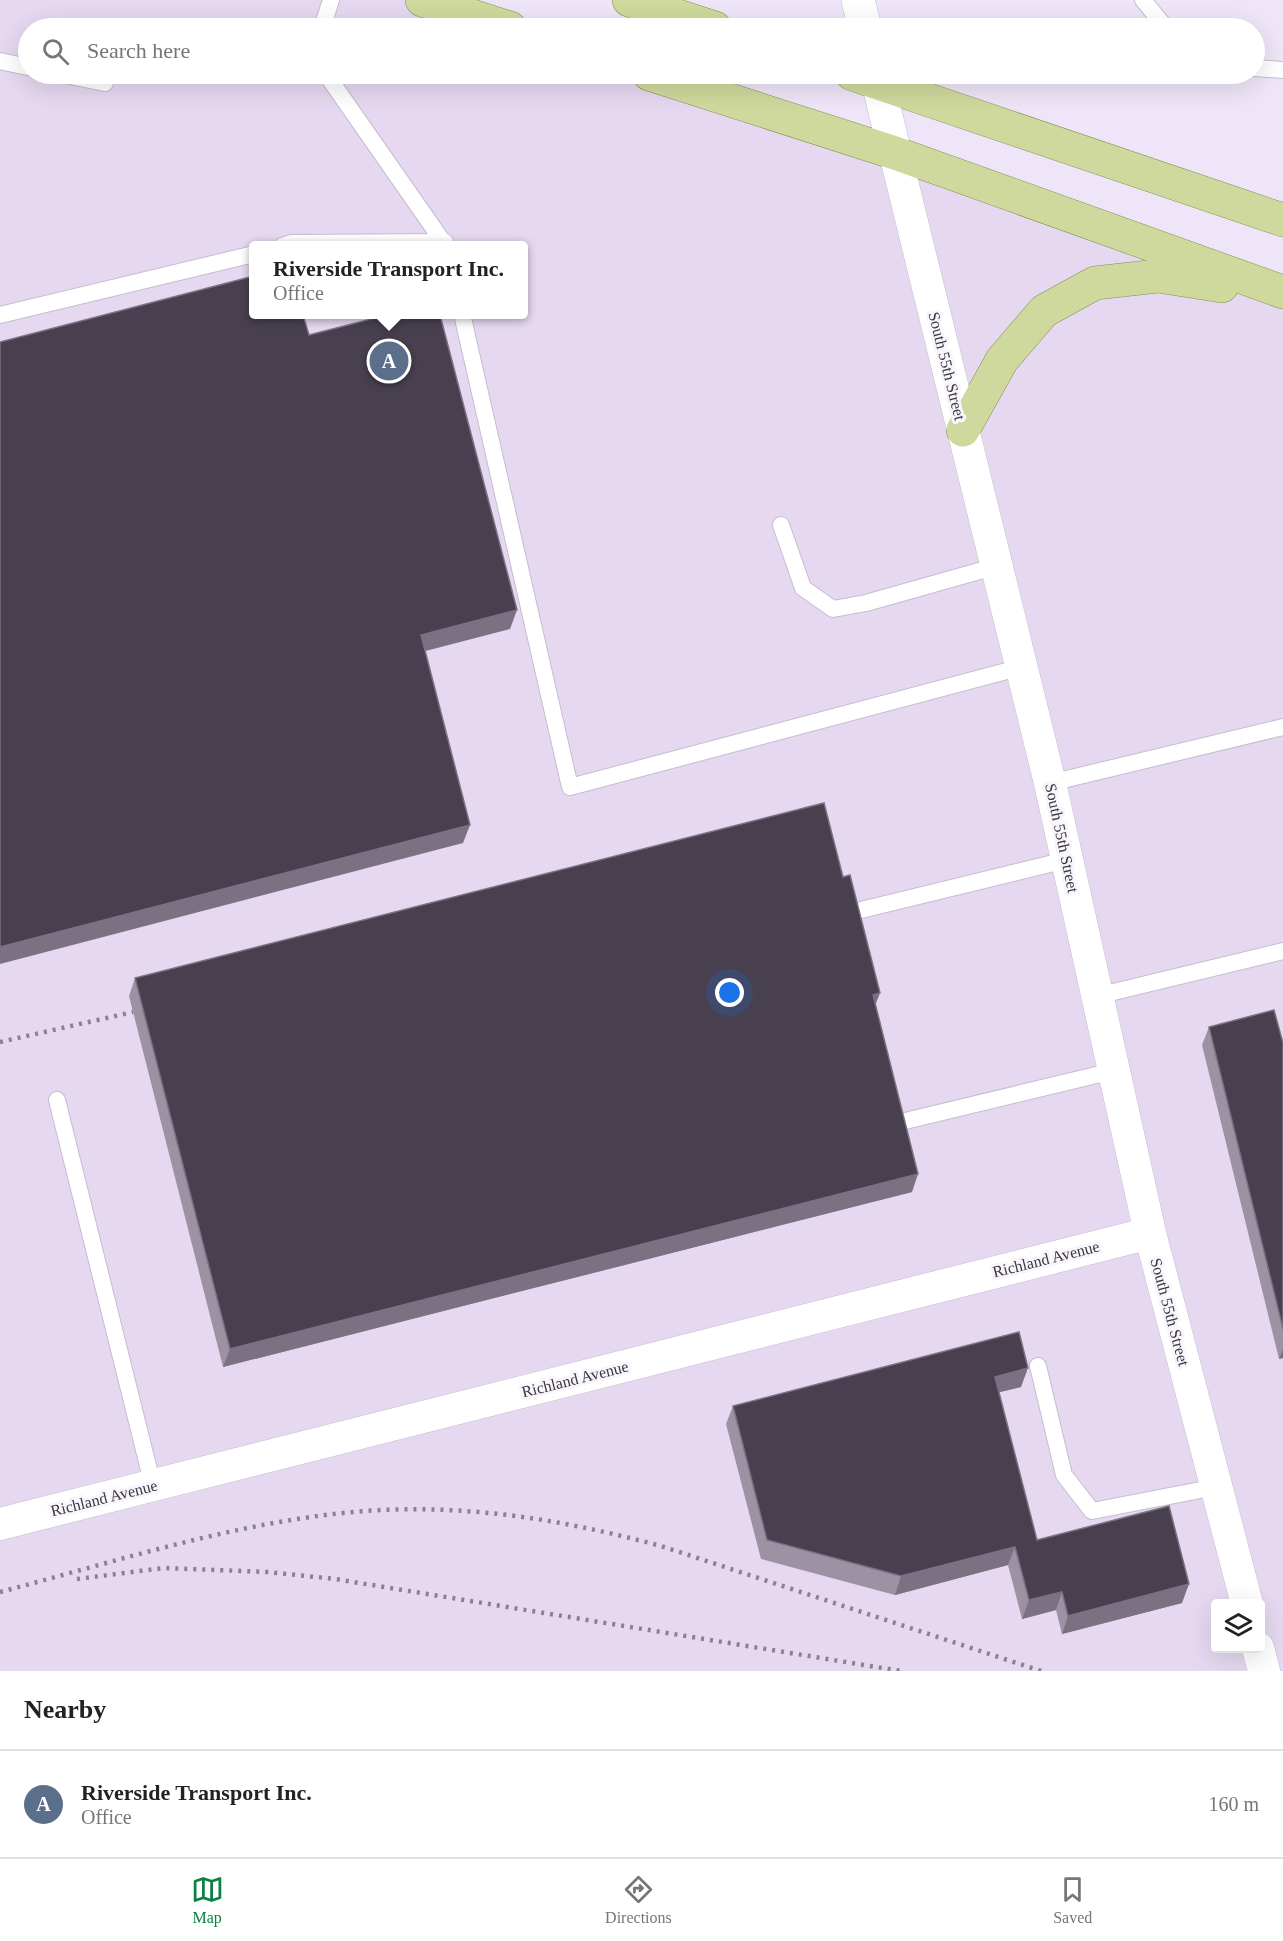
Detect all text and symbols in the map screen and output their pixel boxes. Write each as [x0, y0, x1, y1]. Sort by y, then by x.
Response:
search box [18, 18, 1265, 84]
icon: search [39, 35, 72, 68]
text: Search here [87, 38, 190, 63]
popup [249, 241, 528, 319]
text: Riverside Transport Inc. [273, 256, 504, 281]
text: Office [273, 282, 324, 304]
street label: South 55th Street [925, 310, 969, 422]
pin: A [370, 338, 408, 384]
street label: South 55th Street [1042, 782, 1082, 895]
your location [715, 978, 744, 1007]
street label: Richland Avenue [991, 1238, 1101, 1280]
street label: South 55th Street [1147, 1256, 1193, 1368]
street label: Richland Avenue [520, 1358, 630, 1400]
street label: Richland Avenue [49, 1477, 159, 1519]
map controls [1211, 1599, 1265, 1653]
button: layers [1211, 1599, 1265, 1653]
text: Nearby [24, 1695, 106, 1724]
text: Riverside Transport Inc. [81, 1780, 312, 1805]
text: A [36, 1793, 51, 1815]
text: 160 m [1208, 1793, 1259, 1815]
text: Office [81, 1806, 132, 1828]
tab: Map [191, 1873, 224, 1927]
tab: Directions [605, 1873, 672, 1927]
tab: Saved [1053, 1873, 1092, 1927]

